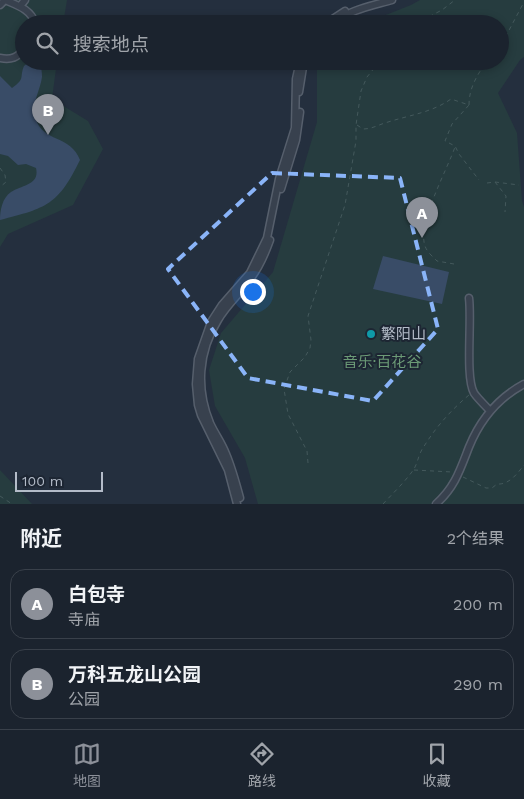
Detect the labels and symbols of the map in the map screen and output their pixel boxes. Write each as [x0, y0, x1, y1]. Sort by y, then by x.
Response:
pin: B [32, 94, 64, 135]
pin: A [406, 197, 438, 238]
your location [240, 279, 266, 305]
place label: 繁阳山 [381, 325, 426, 343]
marker: 繁阳山 [365, 328, 377, 340]
park label: 音乐·百花谷 [343, 353, 421, 371]
scale bar [15, 469, 102, 492]

